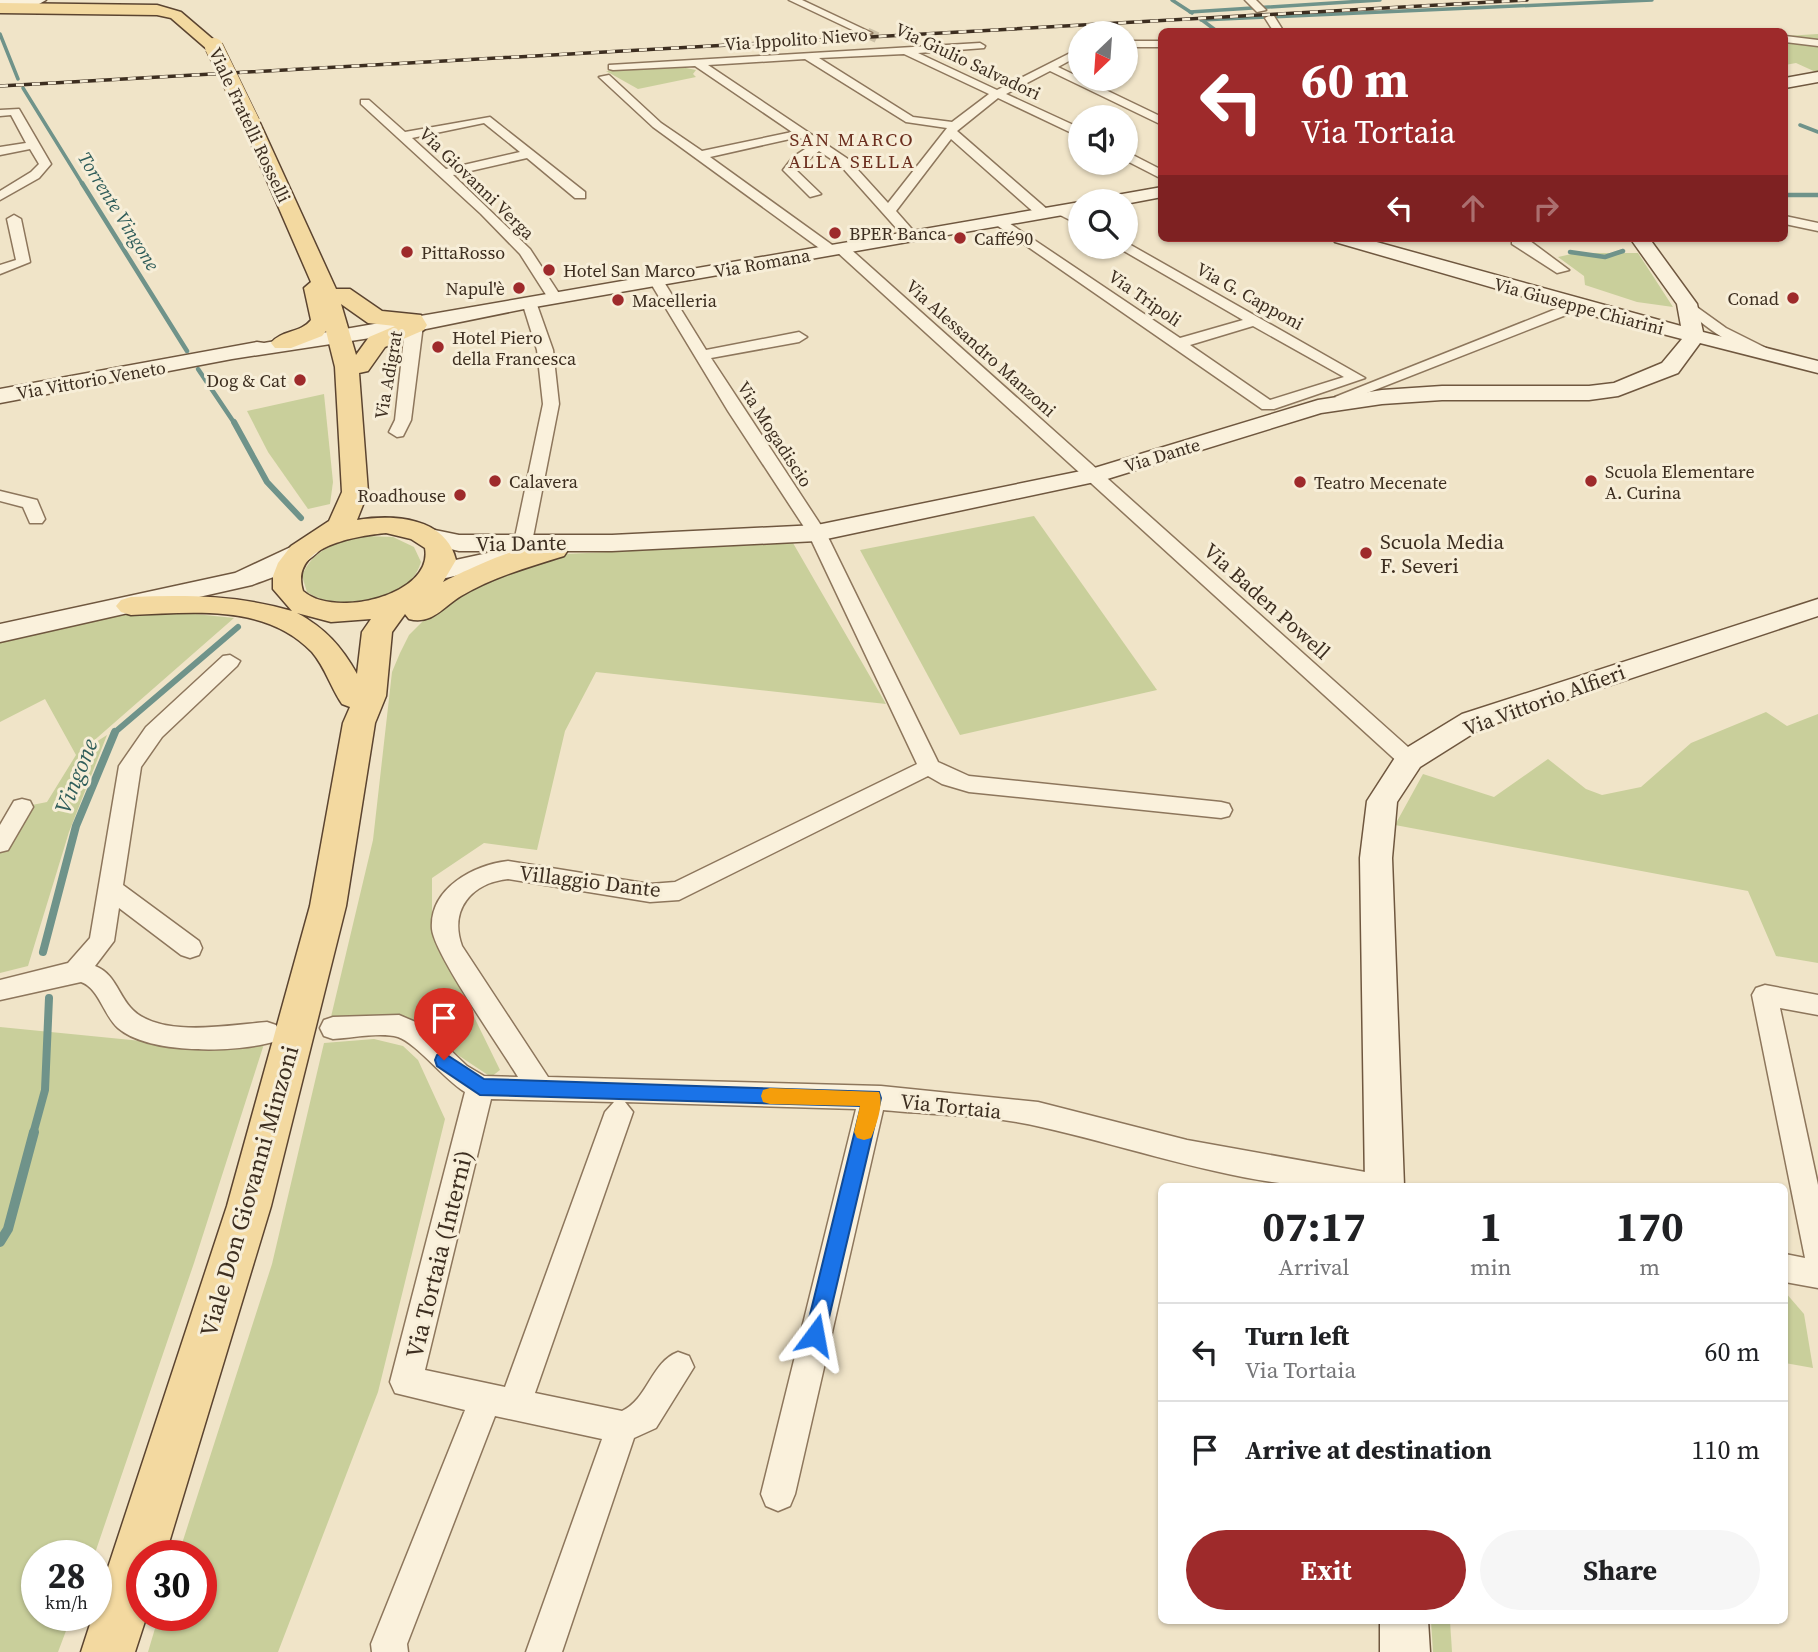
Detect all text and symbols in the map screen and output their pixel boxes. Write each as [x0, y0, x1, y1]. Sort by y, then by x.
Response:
street label: Via Giulio Salvadori [891, 16, 1045, 106]
north arrow [1068, 21, 1138, 91]
map controls [1068, 21, 1138, 259]
street label: Via Ippolito Nievo [723, 22, 869, 56]
street label: Viale Fratelli Rosselli [203, 43, 297, 207]
text: 60 m [1301, 46, 1409, 113]
icon: left [1186, 56, 1277, 147]
button: sound [1068, 105, 1138, 175]
text: Via Tortaia [1301, 110, 1456, 154]
street label: Via Giovanni Verga [414, 121, 541, 245]
district label: SAN MARCO ALLA SELLA [788, 126, 916, 174]
water label: Torrente Vingone [72, 147, 166, 276]
button: search [1068, 189, 1138, 259]
icon: left [1381, 189, 1419, 227]
icon: ahead [1454, 189, 1492, 227]
icon: right [1527, 189, 1565, 227]
place label: BPER Banca [849, 221, 947, 246]
marker: BPER Banca [827, 225, 843, 241]
place label: Caffé90 [974, 226, 1033, 251]
marker: Caffé90 [952, 230, 968, 246]
place label: PittaRosso [421, 240, 505, 265]
street label: Via Romana [712, 242, 813, 284]
marker: PittaRosso [399, 244, 415, 260]
street label: Via G. Capponi [1192, 256, 1308, 336]
place label: Hotel San Marco [563, 258, 695, 283]
marker: Hotel San Marco [541, 262, 557, 278]
street label: Via Tripoli [1103, 264, 1187, 332]
street label: Via Giuseppe Chiarini [1491, 271, 1667, 341]
street label: Via Alessandro Manzoni [900, 274, 1062, 422]
place label: Napul'è [446, 276, 505, 301]
marker: Napul'è [511, 280, 527, 296]
place label: Conad [1727, 286, 1779, 311]
place label: Macelleria [632, 288, 718, 313]
marker: Conad [1785, 290, 1801, 306]
marker: Macelleria [610, 292, 626, 308]
place label: Hotel Piero della Francesca [452, 325, 577, 371]
street label: Via Adigrat [368, 329, 408, 421]
marker: Hotel Piero della Francesca [430, 339, 446, 355]
street label: Via Vittorio Veneto [15, 355, 168, 405]
place label: Dog & Cat [206, 368, 286, 393]
marker: Dog & Cat [292, 372, 308, 388]
street label: Via Mogadiscio [731, 376, 819, 492]
street label: Via Dante [1121, 432, 1203, 478]
place label: Scuola Elementare A. Curina [1605, 459, 1755, 505]
place label: Calavera [509, 469, 579, 494]
place label: Teatro Mecenate [1314, 470, 1447, 495]
marker: Calavera [487, 473, 503, 489]
marker: Scuola Elementare A. Curina [1583, 473, 1599, 489]
marker: Teatro Mecenate [1292, 474, 1308, 490]
place label: Roadhouse [357, 483, 446, 508]
marker: Roadhouse [452, 487, 468, 503]
place label: Scuola Media F. Severi [1380, 527, 1504, 580]
street label: Via Dante [475, 528, 567, 558]
street label: Via Baden Powell [1197, 536, 1337, 666]
marker: Scuola Media F. Severi [1358, 545, 1374, 561]
street label: Via Vittorio Alfieri [1459, 657, 1629, 743]
water label: Vingone [47, 733, 106, 818]
street label: Villaggio Dante [518, 858, 662, 904]
pin [414, 988, 474, 1060]
icon: arrive [425, 999, 463, 1037]
street label: Viale Don Giovanni Minzoni [192, 1041, 306, 1341]
street label: Via Tortaia [899, 1086, 1003, 1126]
street label: Via Tortaia (Interni) [397, 1147, 481, 1361]
text: 07:17 [1262, 1197, 1366, 1255]
text: 1 [1479, 1197, 1502, 1255]
text: 170 [1616, 1197, 1684, 1255]
text: Arrival [1278, 1251, 1349, 1283]
text: min [1470, 1251, 1511, 1283]
text: m [1639, 1251, 1660, 1283]
position arrow [778, 1298, 852, 1372]
text: Turn left [1245, 1318, 1349, 1354]
icon: left [1186, 1333, 1224, 1371]
text: 60 m [1705, 1334, 1760, 1370]
text: Via Tortaia [1245, 1354, 1356, 1386]
icon: arrive [1186, 1431, 1224, 1469]
text: Arrive at destination [1245, 1432, 1492, 1468]
text: 110 m [1692, 1432, 1760, 1468]
button: Exit [1186, 1530, 1466, 1610]
button: Share [1480, 1530, 1760, 1610]
speed limit sign: 30 [126, 1540, 217, 1631]
text: 28 [48, 1552, 85, 1600]
text: km/h [45, 1590, 88, 1615]

